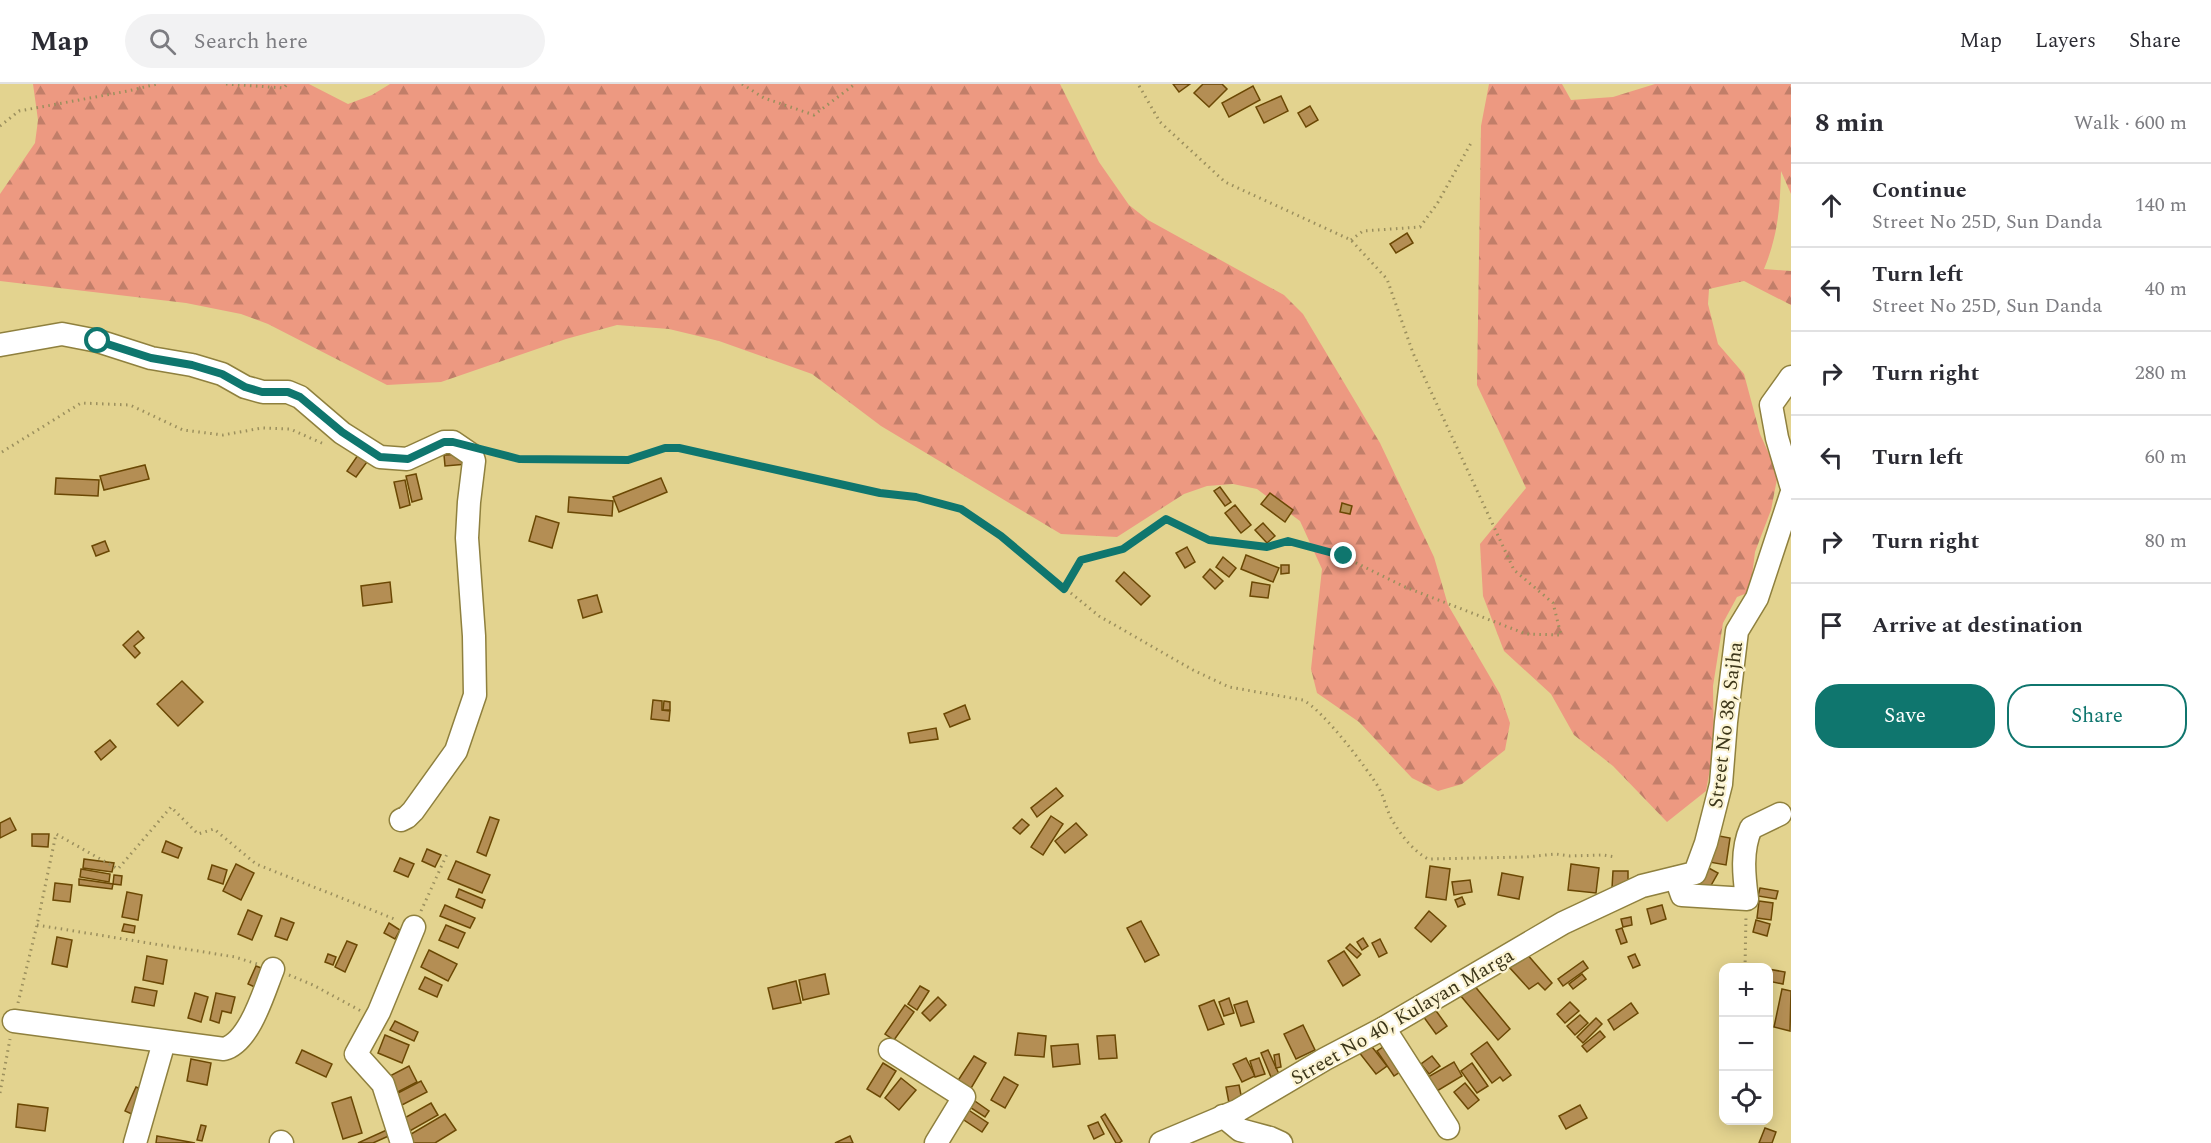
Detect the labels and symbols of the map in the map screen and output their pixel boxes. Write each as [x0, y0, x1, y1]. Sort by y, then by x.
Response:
route start [84, 327, 110, 353]
route end [1330, 542, 1356, 568]
street label: Street No 38, Sajha [1701, 640, 1751, 810]
street label: Street No 40, Kulayan Marga [1285, 940, 1520, 1093]

